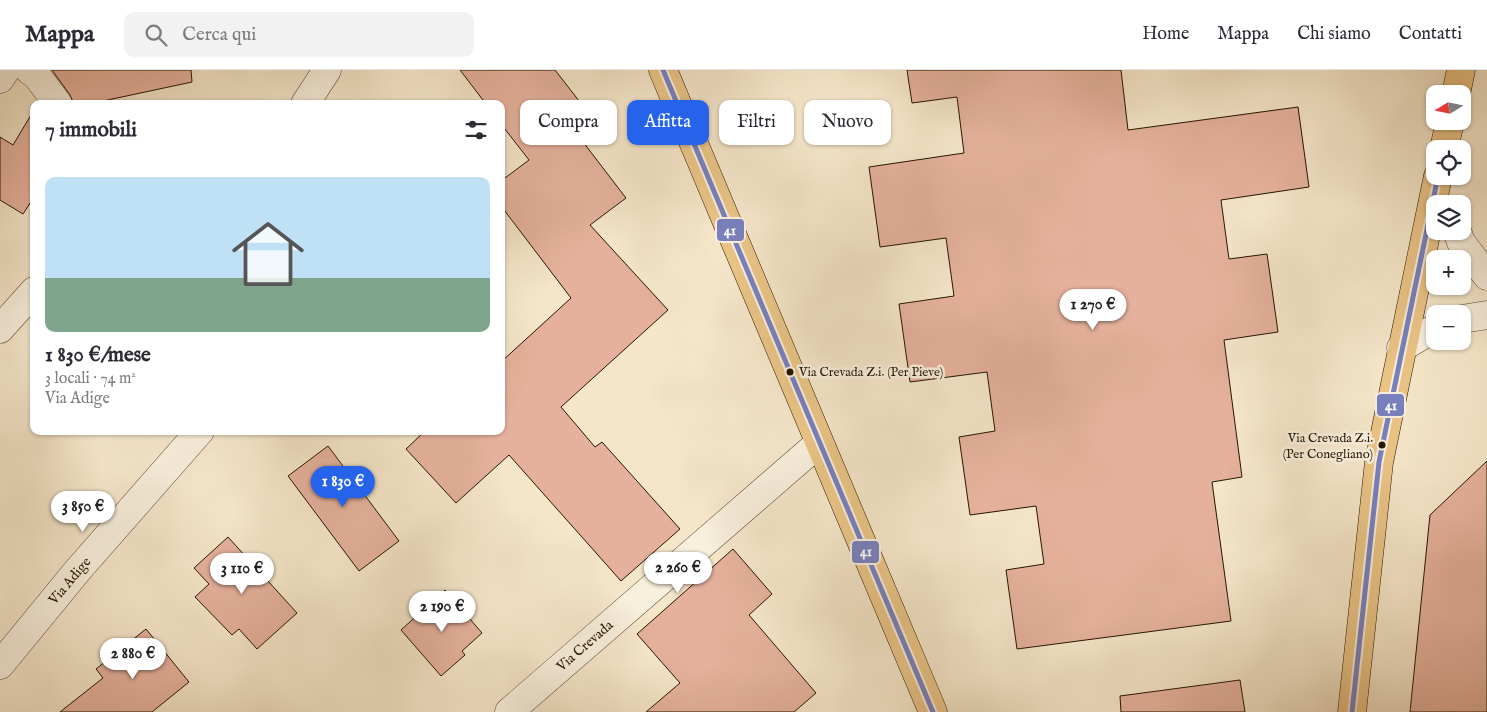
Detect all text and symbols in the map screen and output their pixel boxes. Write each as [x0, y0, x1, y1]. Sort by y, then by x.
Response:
search box [124, 12, 474, 57]
text: Mappa [25, 19, 94, 50]
icon: search [142, 21, 170, 49]
text: Cerca qui [182, 23, 256, 47]
text: Home [1142, 23, 1189, 46]
text: Mappa [1217, 23, 1269, 46]
text: Chi siamo [1297, 23, 1371, 46]
text: Contatti [1399, 23, 1462, 46]
north arrow [1426, 85, 1471, 130]
map controls [1426, 85, 1471, 350]
chip: Compra [520, 100, 617, 145]
chip: Affitta [627, 100, 709, 145]
chip: Filtri [719, 100, 794, 145]
chip: Nuovo [804, 100, 891, 145]
icon: filters [462, 116, 490, 144]
text: 7 immobili [45, 117, 137, 144]
button: locate [1426, 140, 1471, 185]
button: layers [1426, 195, 1471, 240]
icon: home [223, 209, 313, 299]
line badge: 41 [716, 218, 745, 242]
text: 41 [724, 222, 736, 240]
button: + [1426, 250, 1471, 295]
pin: 1 270 € [1047, 288, 1139, 331]
text: 1 270 € [1071, 295, 1116, 315]
button: − [1426, 305, 1471, 350]
text: 1 830 €/mese [45, 342, 151, 369]
place label: Via Crevada Z.i. (Per Pieve) [798, 364, 943, 381]
marker: Via Crevada Z.i. (Per Pieve) [785, 367, 795, 377]
text: 3 locali · 74 m² [45, 369, 136, 389]
text: Via Adige [45, 389, 110, 409]
line badge: 41 [1376, 393, 1405, 417]
text: 41 [1385, 397, 1397, 415]
place label: Via Crevada Z.i. (Per Conegliano) [1283, 430, 1373, 463]
marker: Via Crevada Z.i. (Per Conegliano) [1377, 440, 1387, 450]
pin: 1 830 € [297, 466, 389, 508]
text: 1 830 € [322, 472, 364, 492]
pin: 3 850 € [37, 490, 129, 533]
text: 3 850 € [62, 497, 104, 517]
line badge: 41 [851, 540, 880, 564]
text: 41 [860, 543, 872, 561]
pin: 3 110 € [196, 552, 288, 595]
pin: 2 260 € [632, 552, 724, 594]
street label: Via Adige [44, 553, 95, 609]
text: 2 260 € [655, 558, 701, 578]
text: 3 110 € [221, 559, 263, 579]
pin: 2 190 € [396, 590, 488, 633]
text: 2 190 € [420, 597, 464, 617]
street label: Via Crevada [552, 616, 618, 676]
pin: 2 880 € [87, 638, 179, 680]
text: 2 880 € [111, 644, 155, 664]

